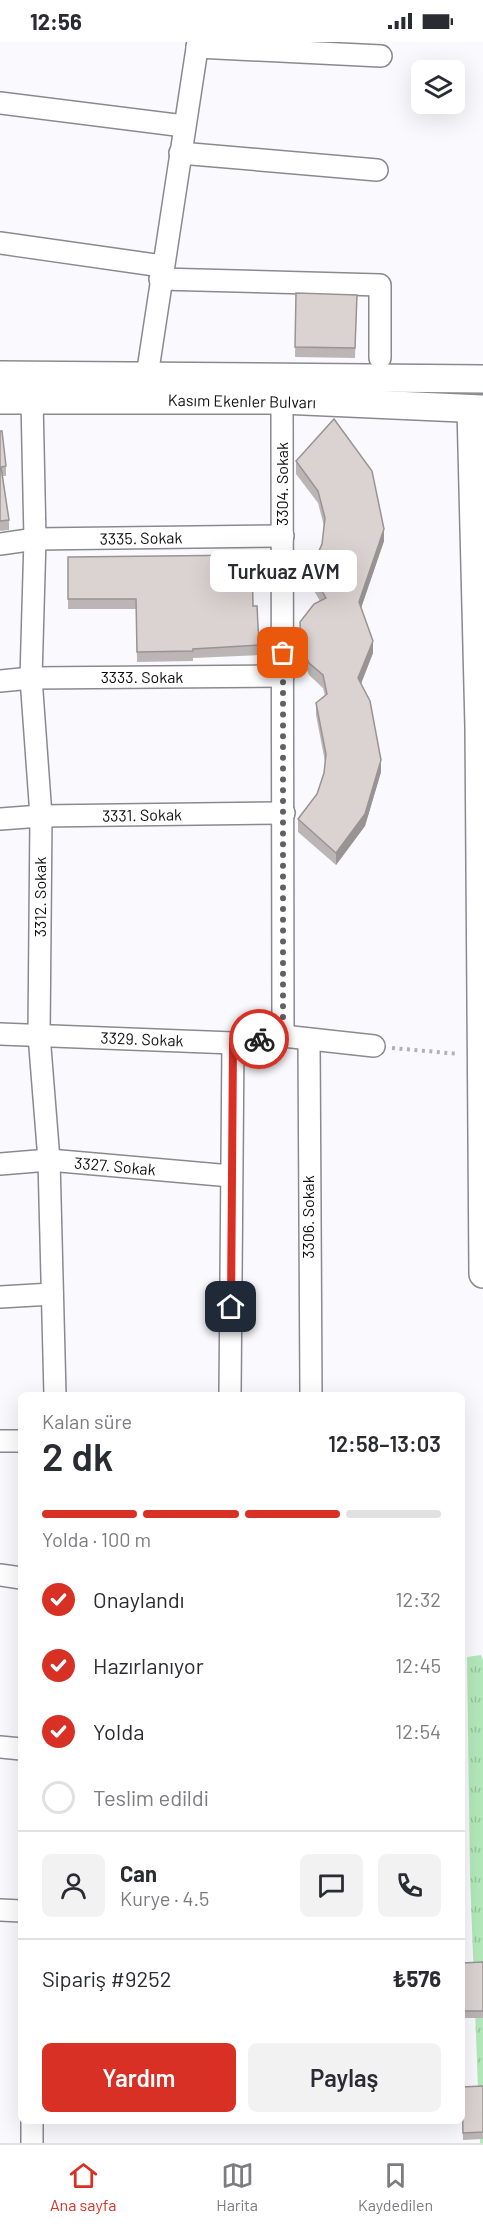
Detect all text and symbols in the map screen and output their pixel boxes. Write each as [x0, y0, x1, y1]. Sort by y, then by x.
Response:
text: 12:56 [30, 8, 82, 34]
map controls [411, 60, 465, 114]
button: layers [411, 60, 465, 114]
street label: Kasım Ekenler Bulvarı [168, 390, 316, 411]
street label: 3304. Sokak [272, 442, 291, 526]
street label: 3335. Sokak [99, 527, 183, 548]
callout: Turkuaz AVM [210, 551, 356, 593]
text: Turkuaz AVM [227, 559, 340, 583]
pin [257, 627, 308, 678]
icon: bag [266, 636, 299, 669]
street label: 3333. Sokak [101, 667, 183, 686]
street label: 3331. Sokak [102, 804, 182, 825]
street label: 3312. Sokak [30, 857, 49, 937]
courier [229, 1009, 289, 1069]
icon: bike [243, 1023, 276, 1056]
street label: 3329. Sokak [100, 1028, 184, 1049]
street label: 3327. Sokak [74, 1152, 157, 1179]
street label: 3306. Sokak [298, 1175, 317, 1259]
pin [205, 1281, 256, 1332]
icon: home [214, 1290, 247, 1323]
text: Kalan süre [42, 1409, 132, 1433]
text: 12:58–13:03 [328, 1430, 441, 1456]
text: 2 dk [42, 1432, 113, 1479]
text: Yolda · 100 m [42, 1527, 151, 1551]
icon: check [42, 1583, 75, 1616]
text: Onaylandı [93, 1586, 185, 1612]
text: 12:32 [395, 1587, 441, 1611]
icon: check [42, 1649, 75, 1682]
text: Hazırlanıyor [93, 1652, 204, 1678]
text: 12:45 [395, 1653, 441, 1677]
icon: check [42, 1715, 75, 1748]
text: Yolda [93, 1718, 144, 1744]
text: 12:54 [395, 1719, 441, 1743]
text: Teslim edildi [93, 1784, 209, 1810]
button: person [42, 1854, 105, 1917]
button: chat [300, 1854, 363, 1917]
button: phone [378, 1854, 441, 1917]
text: Can [120, 1860, 157, 1886]
text: Kurye · 4.5 [120, 1886, 209, 1910]
text: Sipariş #9252 [42, 1965, 171, 1991]
text: ₺576 [392, 1965, 441, 1991]
button: Yardım [42, 2043, 236, 2112]
button: Paylaş [248, 2043, 441, 2112]
tab: Ana sayfa [50, 2159, 116, 2214]
tab: Harita [216, 2159, 258, 2214]
tab: Kaydedilen [358, 2159, 433, 2214]

